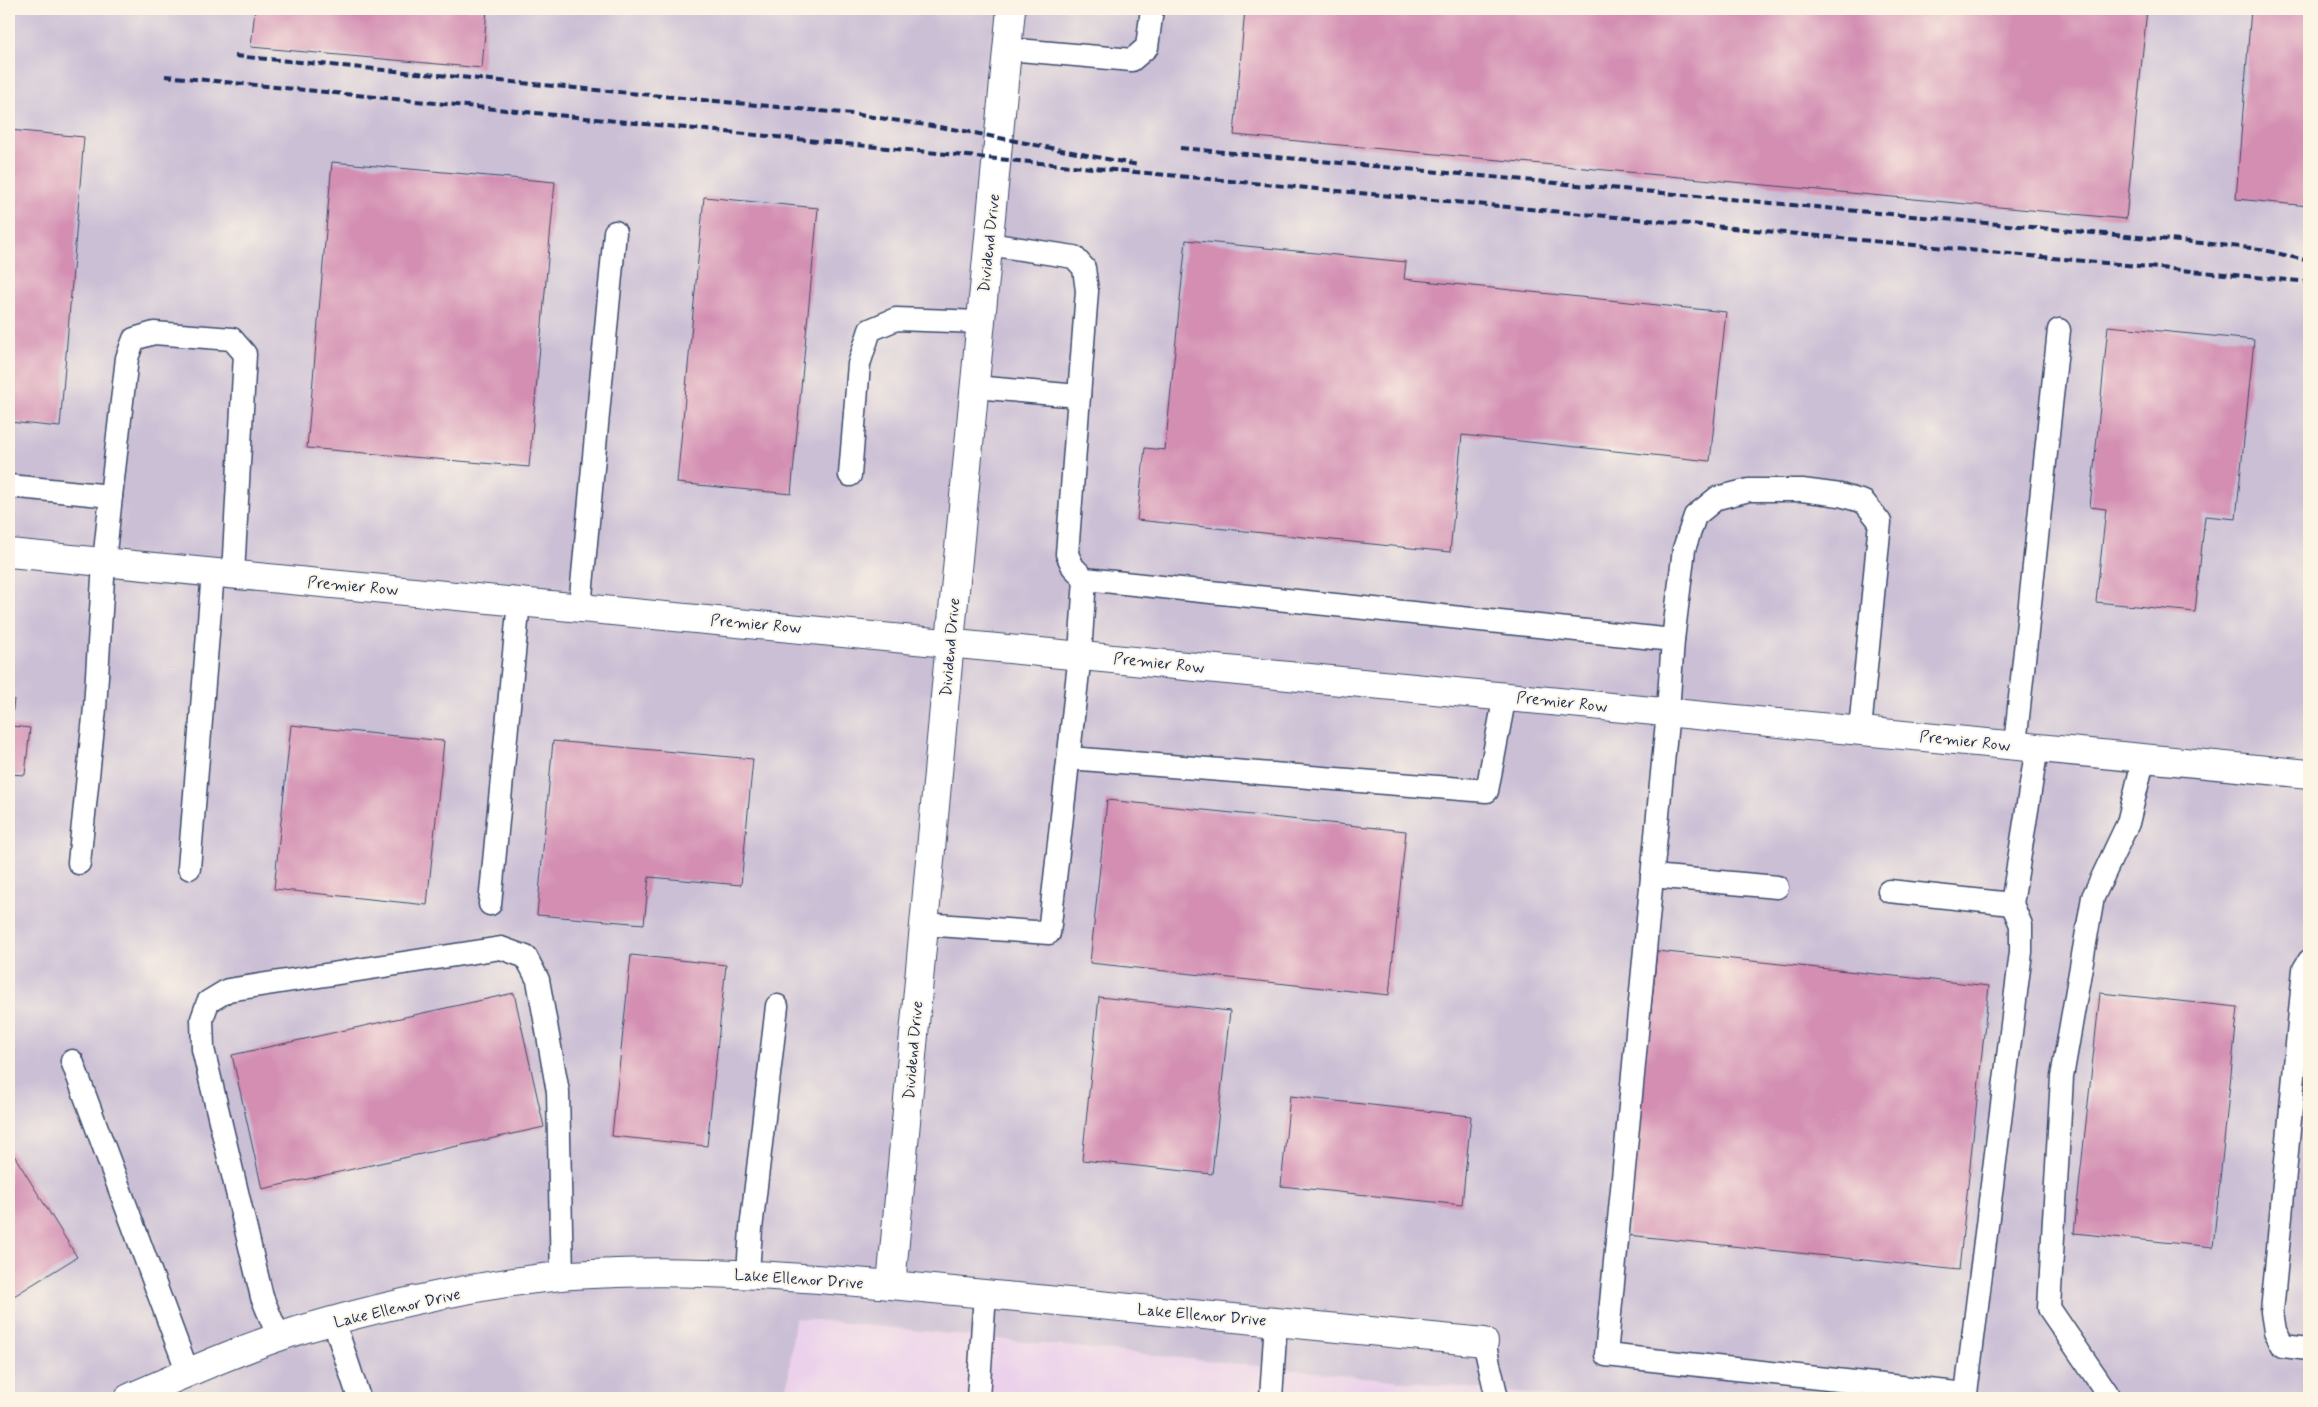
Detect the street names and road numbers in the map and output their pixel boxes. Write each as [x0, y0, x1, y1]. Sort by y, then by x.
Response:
street label: Dividend Drive [974, 193, 1005, 293]
street label: Premier Row [307, 572, 400, 601]
street label: Dividend Drive [936, 597, 965, 697]
street label: Premier Row [710, 610, 803, 639]
street label: Premier Row [1112, 648, 1206, 679]
street label: Premier Row [1515, 687, 1609, 718]
street label: Premier Row [1918, 726, 2012, 757]
street label: Dividend Drive [899, 1000, 928, 1100]
street label: Lake Ellenor Drive [734, 1265, 864, 1294]
street label: Lake Ellenor Drive [332, 1284, 463, 1333]
street label: Lake Ellenor Drive [1137, 1299, 1267, 1332]

